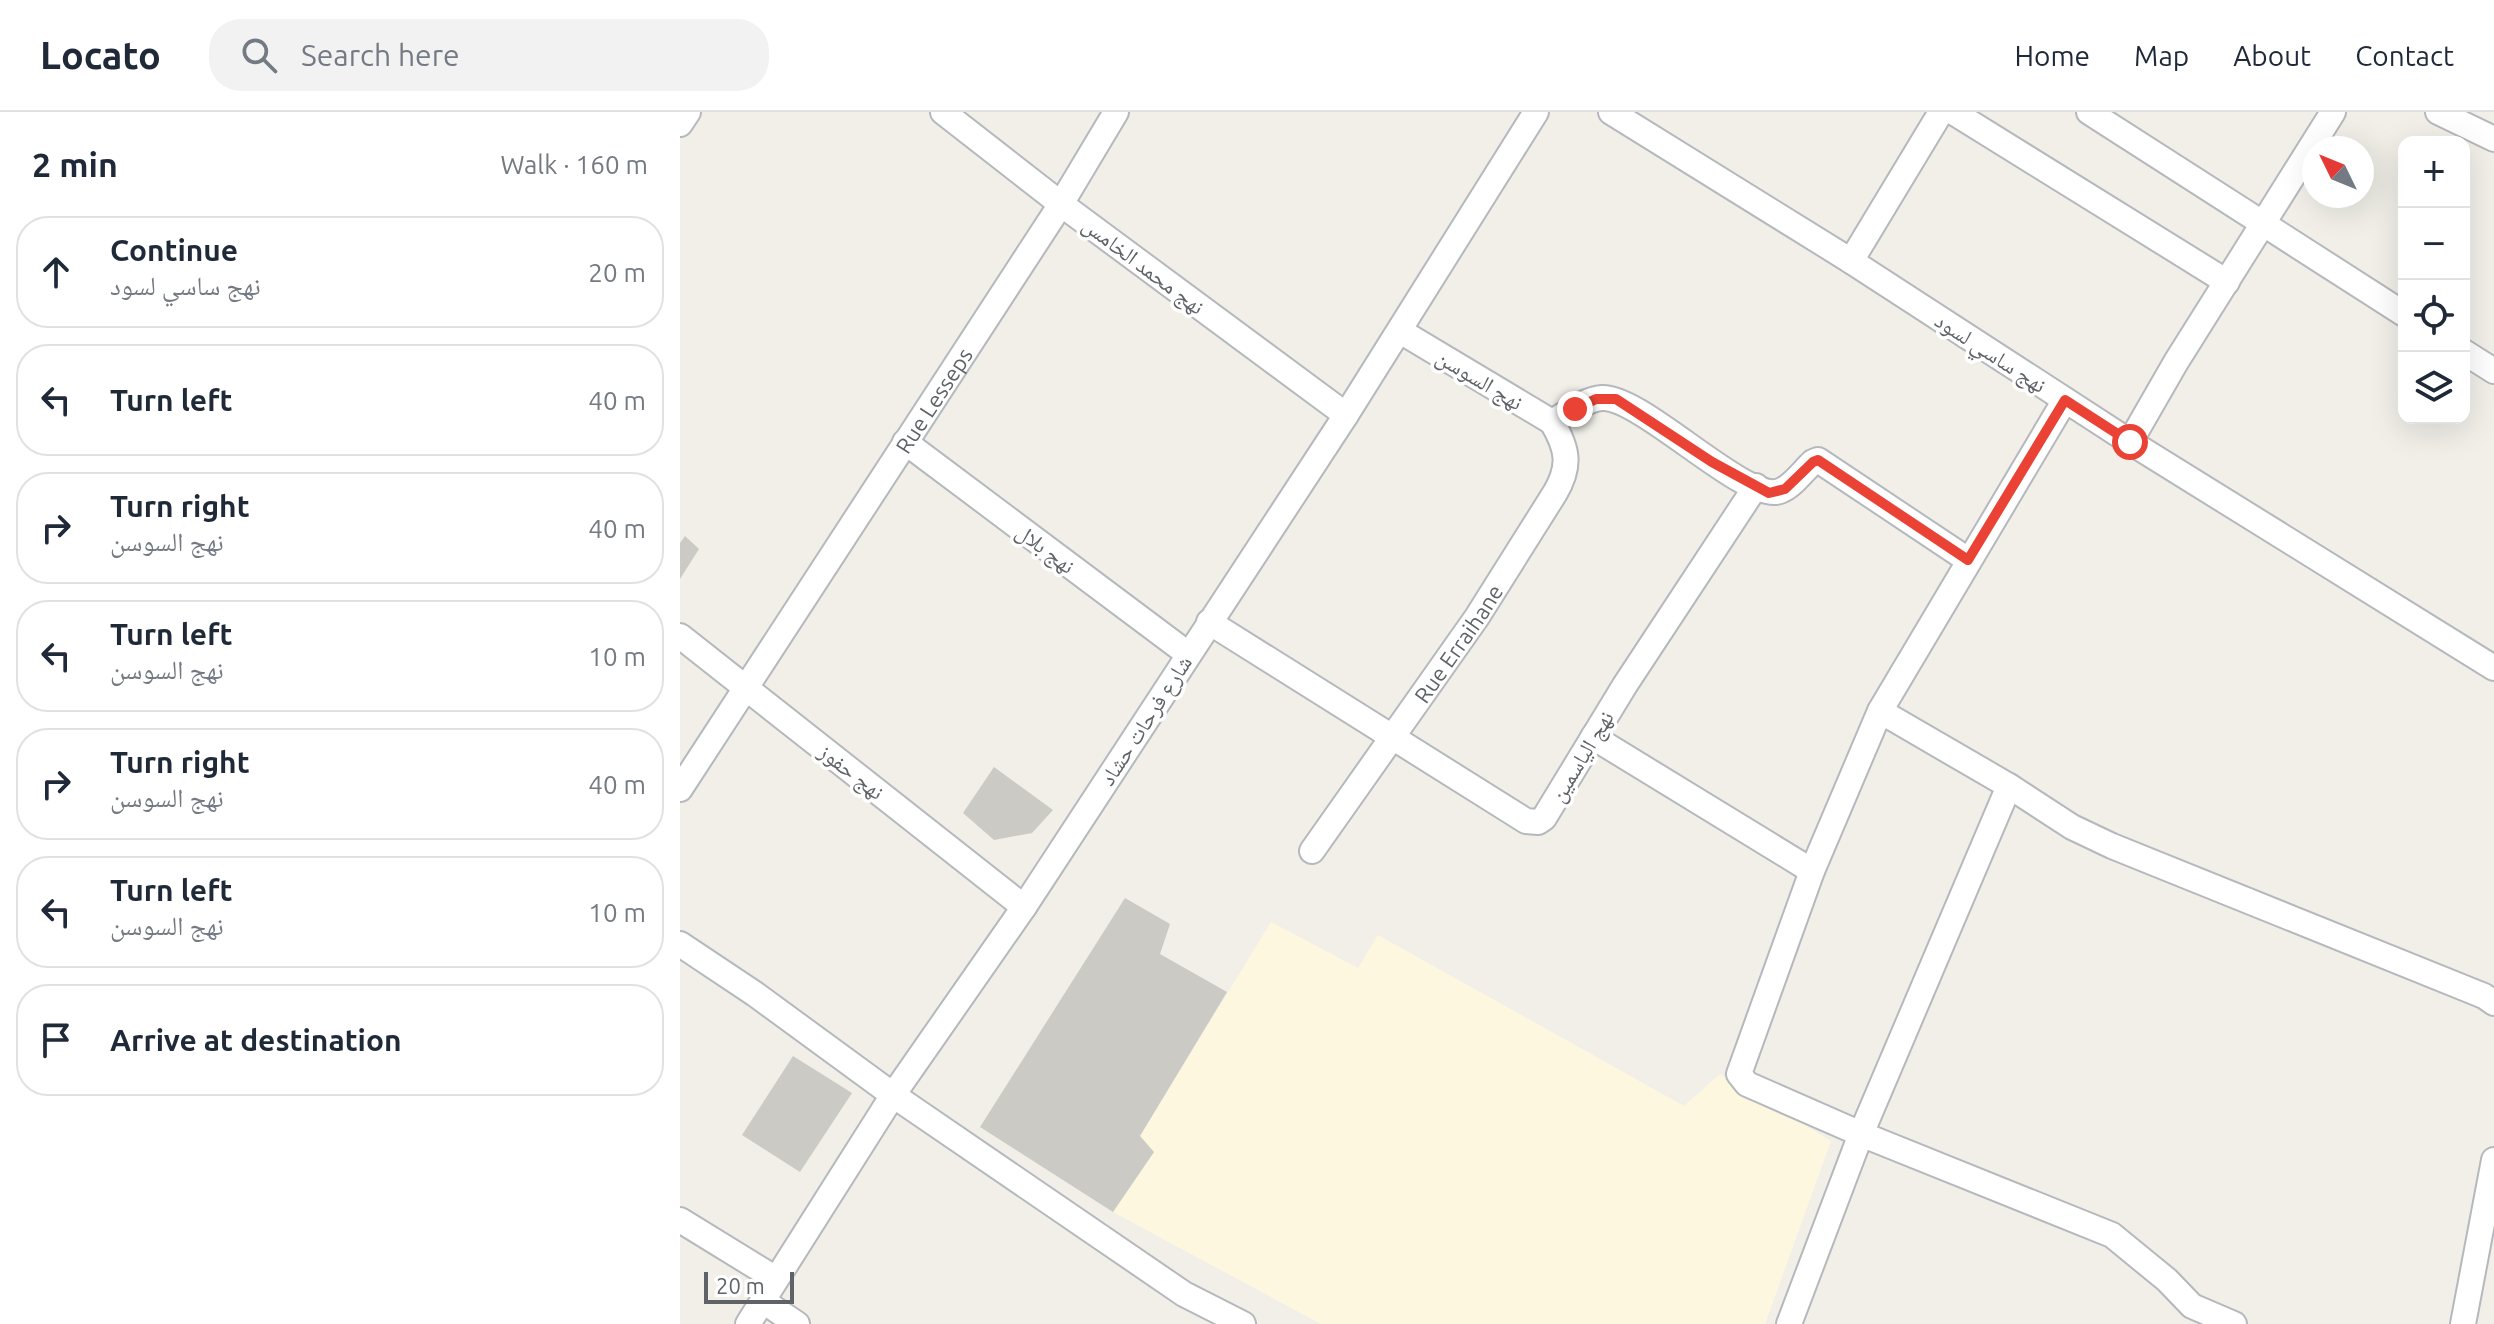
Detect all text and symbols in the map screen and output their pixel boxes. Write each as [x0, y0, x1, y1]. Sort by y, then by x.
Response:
search box [209, 19, 769, 91]
icon: search [237, 33, 281, 77]
text: Locato [40, 34, 161, 76]
text: Search here [301, 38, 460, 72]
text: Home [2015, 40, 2090, 71]
text: Map [2134, 40, 2189, 71]
text: About [2233, 40, 2311, 71]
text: Contact [2355, 40, 2454, 71]
north arrow [2302, 136, 2374, 208]
map controls [2398, 136, 2470, 424]
button: + [2398, 136, 2470, 208]
text: 2 min [32, 145, 118, 183]
text: Walk · 160 m [500, 150, 648, 179]
button: − [2398, 208, 2470, 280]
street label: نهج محمد الخامس [1077, 211, 1210, 320]
text: Continue [110, 233, 238, 267]
icon: ahead [34, 250, 78, 294]
text: 20 m [588, 258, 646, 287]
text: نهج ساسي لسود [110, 271, 261, 300]
button: locate [2398, 280, 2470, 352]
street label: نهج ساسي لسود [1928, 307, 2051, 402]
street label: Rue Lesseps [890, 343, 977, 458]
street label: نهج السوسن [1431, 343, 1528, 416]
button: layers [2398, 352, 2470, 424]
icon: left [34, 378, 78, 422]
text: Turn left [110, 383, 232, 417]
text: 40 m [588, 386, 646, 415]
route end [1557, 391, 1593, 427]
route start [2112, 424, 2148, 460]
text: Turn right [110, 489, 250, 523]
icon: right [34, 506, 78, 550]
text: 40 m [588, 514, 646, 543]
street label: نهج بلال [1011, 518, 1080, 580]
text: نهج السوسن [110, 527, 224, 556]
street label: Rue Erraihane [1408, 579, 1507, 707]
text: Turn left [110, 617, 232, 651]
icon: left [34, 634, 78, 678]
text: 10 m [588, 642, 646, 671]
street label: شارع فرحات حشاد [1094, 650, 1198, 791]
text: نهج السوسن [110, 655, 224, 684]
street label: نهج الياسمين [1544, 706, 1620, 807]
street label: نهج حفوز [813, 737, 889, 806]
text: Turn right [110, 745, 250, 779]
icon: right [34, 762, 78, 806]
text: 40 m [588, 770, 646, 799]
text: نهج السوسن [110, 783, 224, 812]
text: Turn left [110, 873, 232, 907]
icon: left [34, 890, 78, 934]
text: 10 m [588, 898, 646, 927]
text: نهج السوسن [110, 911, 224, 940]
icon: arrive [34, 1018, 78, 1062]
text: Arrive at destination [110, 1023, 402, 1057]
scale bar [704, 1268, 794, 1304]
text: 20 m [716, 1273, 765, 1298]

